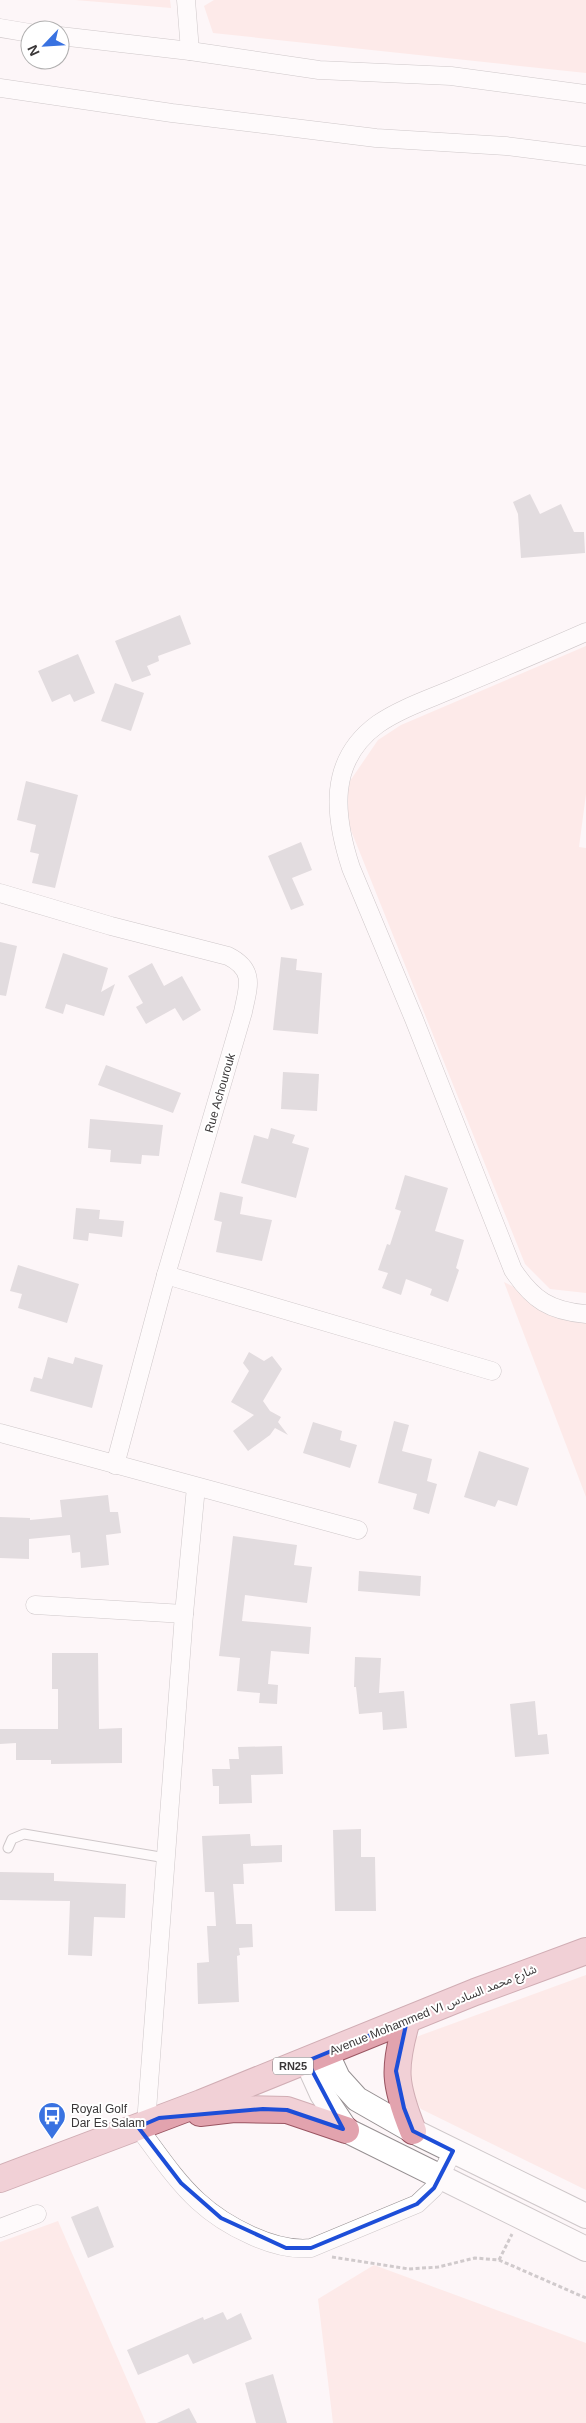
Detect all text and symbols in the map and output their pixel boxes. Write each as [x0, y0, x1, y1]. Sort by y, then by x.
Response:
north arrow [20, 20, 70, 70]
text: N [24, 43, 43, 58]
street label: Rue Achourouk [202, 1051, 238, 1134]
street label: Avenue Mohammed VI شارع محمد السادس [327, 1962, 539, 2060]
road number: RN25 [273, 2058, 313, 2074]
bus stop icon: Royal Golf Dar Es Salam [37, 2101, 67, 2140]
place label: Royal Golf Dar Es Salam [71, 2102, 145, 2130]

